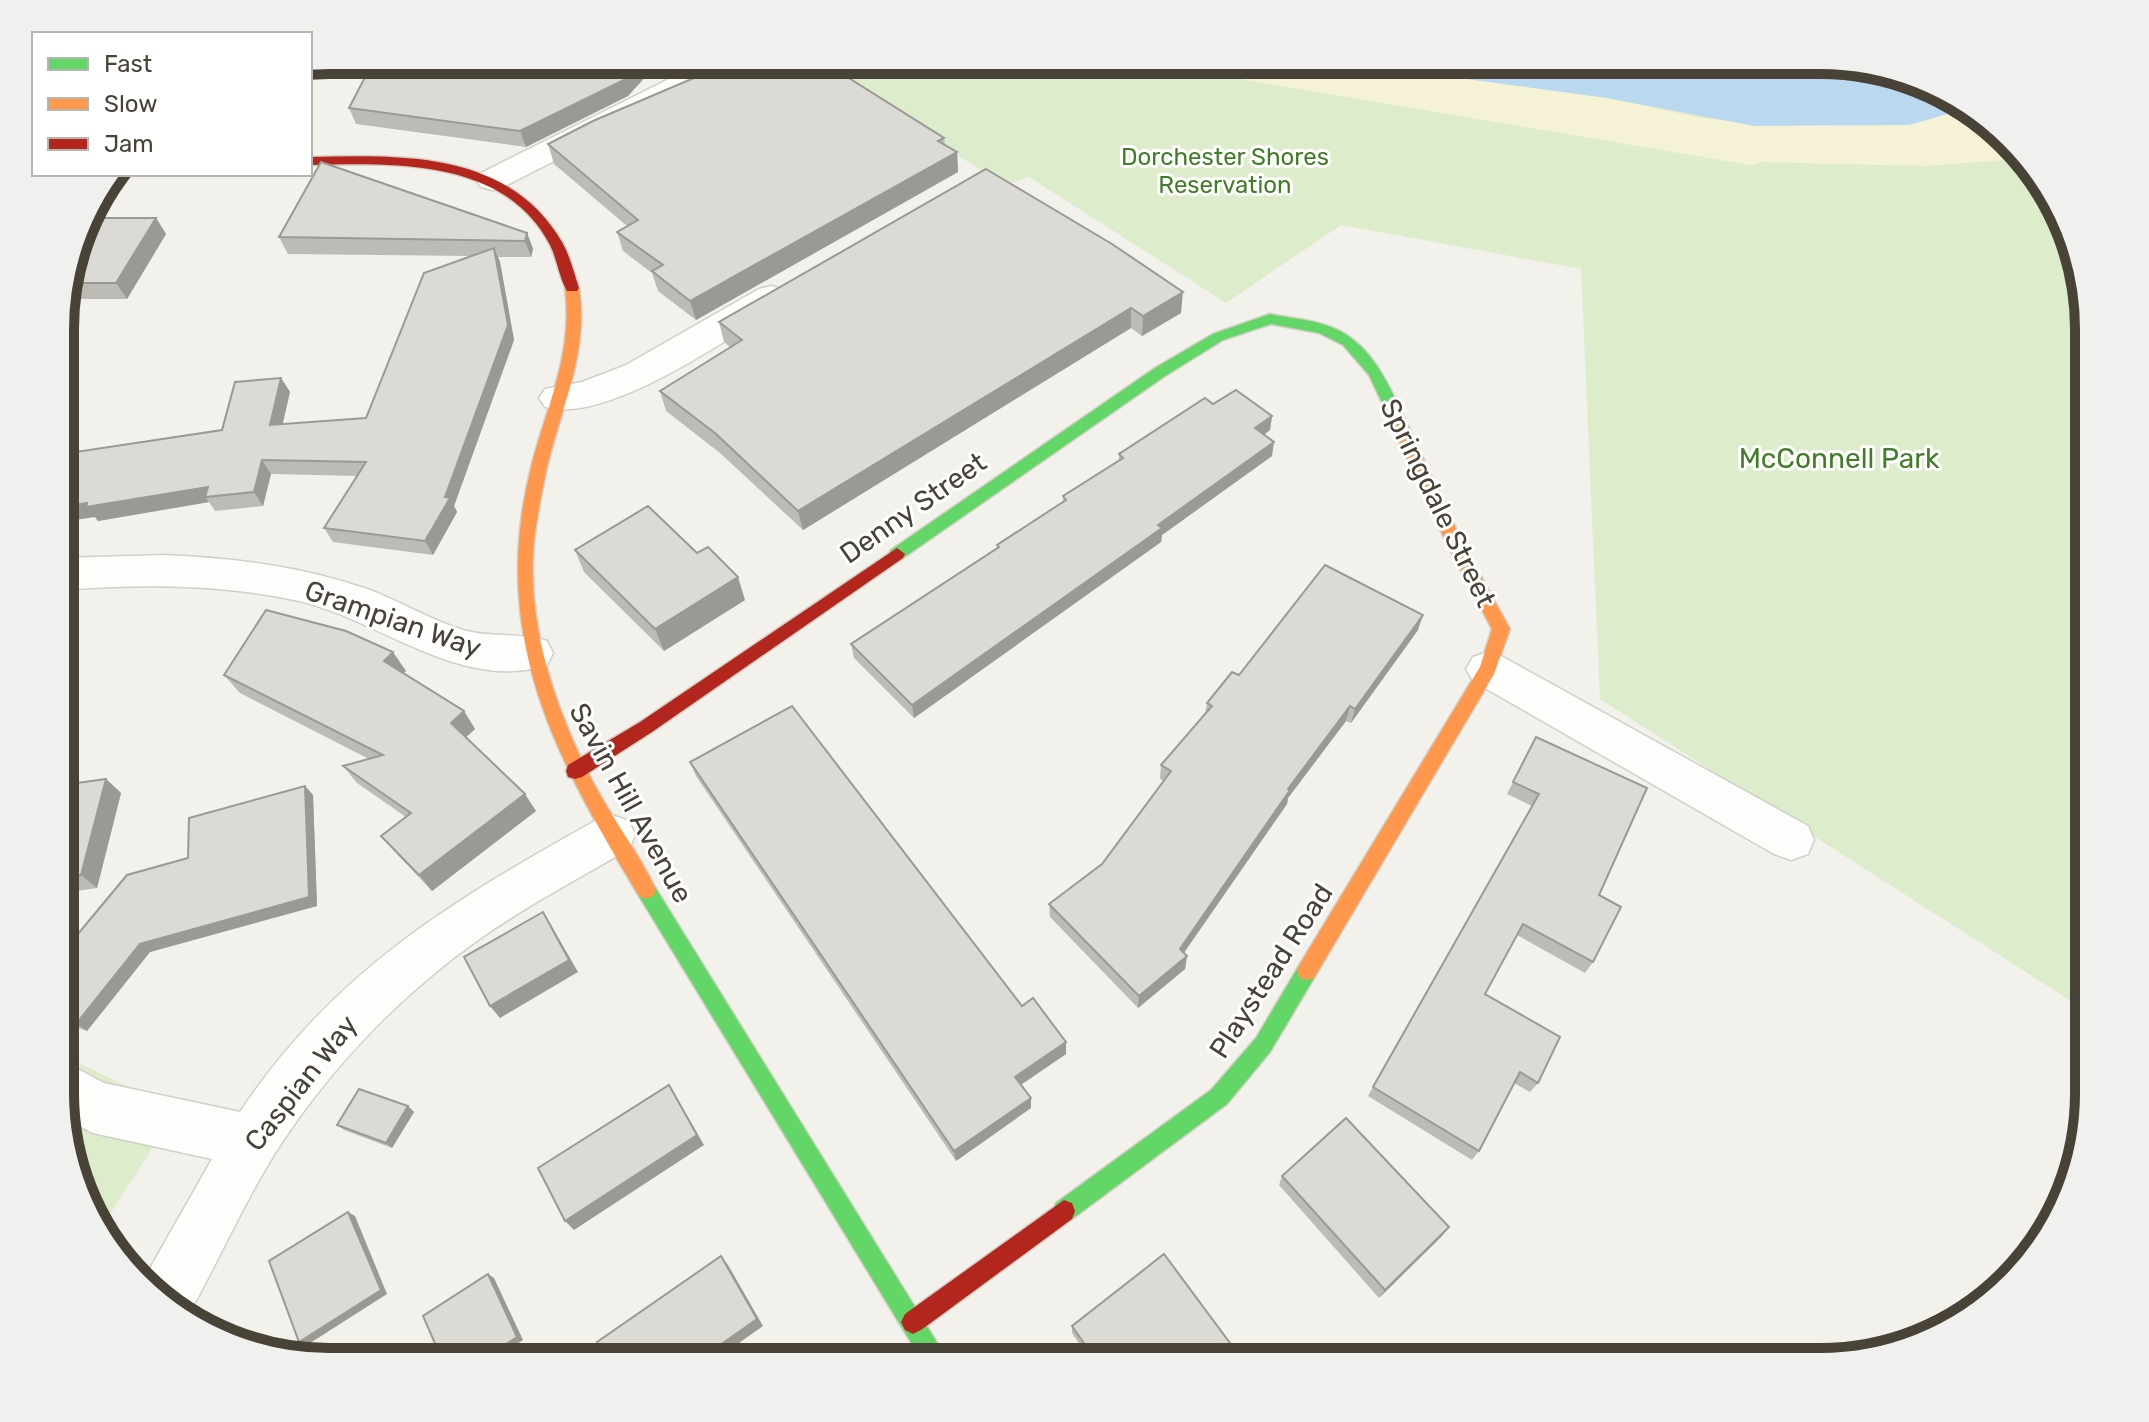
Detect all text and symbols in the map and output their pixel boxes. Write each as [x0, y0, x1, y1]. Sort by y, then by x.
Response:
legend [32, 32, 312, 176]
text: Fast [104, 50, 152, 78]
text: Slow [104, 90, 157, 118]
text: Jam [104, 130, 154, 158]
park label: Dorchester Shores Reservation [1121, 143, 1329, 199]
street label: Springdale Street [1373, 393, 1503, 613]
park label: McConnell Park [1739, 442, 1940, 475]
street label: Denny Street [834, 445, 993, 571]
street label: Grampian Way [300, 573, 486, 665]
street label: Savin Hill Avenue [562, 697, 700, 909]
street label: Playstead Road [1202, 878, 1340, 1064]
street label: Caspian Way [238, 1009, 364, 1157]

